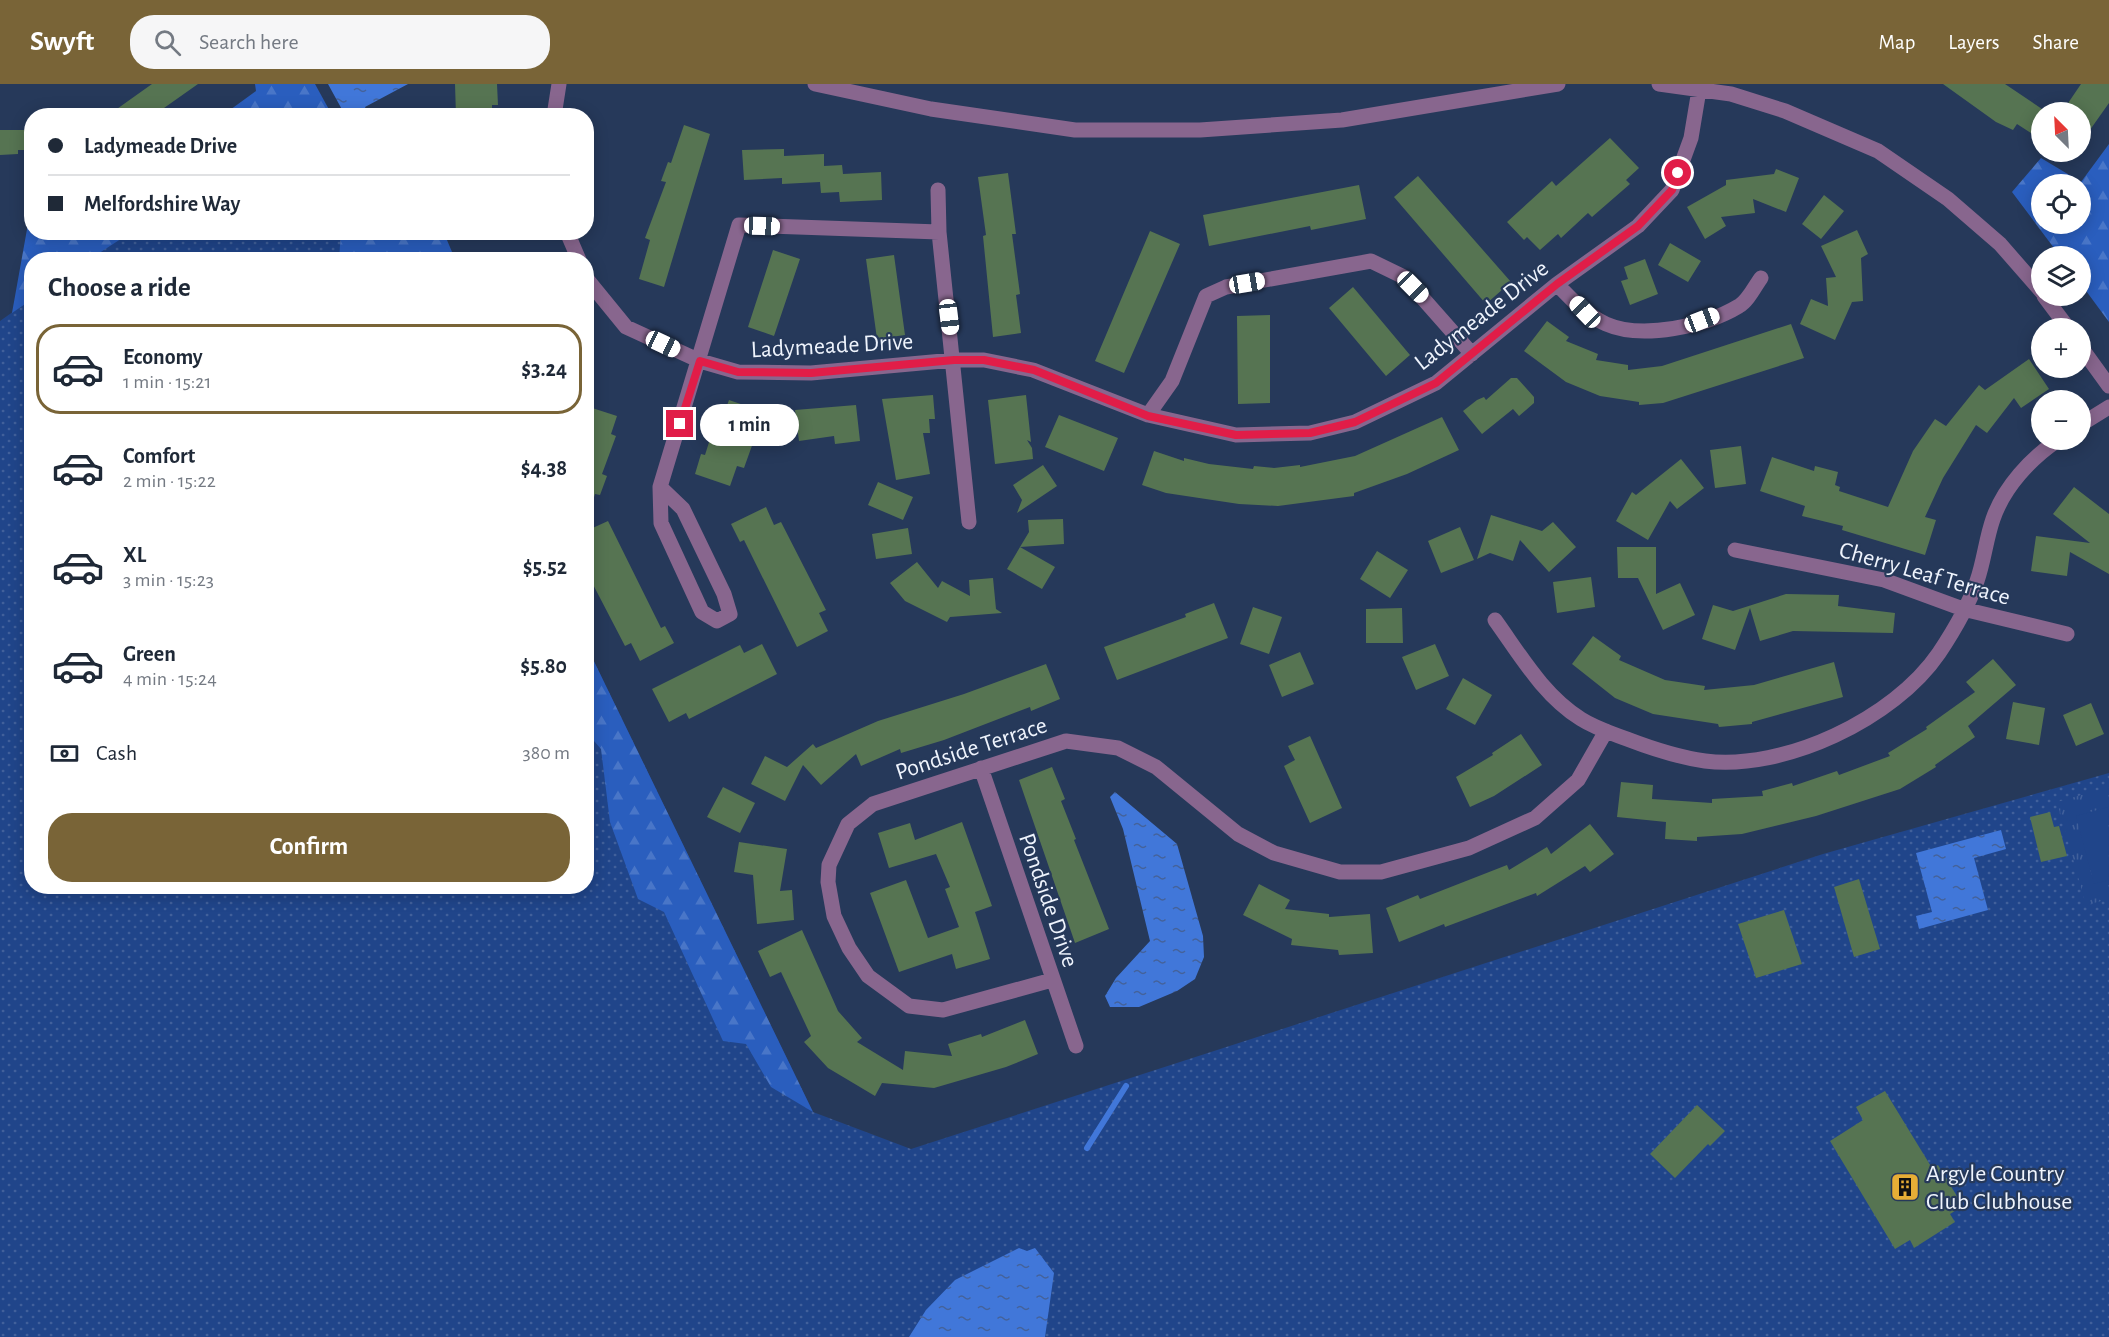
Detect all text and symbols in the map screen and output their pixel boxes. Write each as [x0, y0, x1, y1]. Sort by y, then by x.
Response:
search box [130, 15, 550, 69]
icon: search [151, 26, 184, 59]
text: Swyft [30, 28, 94, 56]
text: Search here [199, 31, 299, 53]
text: Map [1879, 32, 1915, 53]
text: Layers [1948, 32, 1999, 53]
text: Share [2032, 32, 2079, 53]
north arrow [2031, 102, 2091, 162]
map controls [2031, 102, 2091, 450]
text: Ladymeade Drive [84, 135, 237, 157]
route start [1664, 159, 1691, 186]
button: locate [2031, 174, 2091, 234]
text: Melfordshire Way [84, 193, 240, 215]
car [744, 216, 780, 236]
button: layers [2031, 246, 2091, 306]
street label: Ladymeade Drive [1410, 256, 1553, 375]
car [1394, 268, 1432, 306]
car [1228, 271, 1266, 295]
text: Choose a ride [48, 274, 191, 301]
car [1566, 293, 1604, 331]
car [938, 298, 960, 336]
car [1682, 305, 1722, 335]
button: + [2031, 318, 2091, 378]
car [643, 328, 683, 360]
street label: Ladymeade Drive [750, 330, 914, 362]
icon: car [51, 342, 105, 396]
text: Economy [123, 346, 203, 368]
text: $3.24 [521, 358, 567, 380]
text: 1 min · 15:21 [123, 372, 211, 392]
button: − [2031, 390, 2091, 450]
callout: 1 min [701, 403, 800, 445]
route end [666, 410, 693, 437]
text: 1 min [728, 415, 771, 435]
icon: car [51, 441, 105, 495]
text: Comfort [123, 445, 195, 467]
text: $4.38 [521, 457, 567, 479]
text: 2 min · 15:22 [123, 471, 216, 491]
street label: Cherry Leaf Terrace [1836, 538, 2013, 610]
icon: car [51, 540, 105, 594]
text: XL [123, 544, 146, 566]
text: $5.52 [523, 556, 567, 578]
text: 3 min · 15:23 [123, 570, 214, 590]
icon: car [51, 639, 105, 693]
text: Green [123, 643, 176, 665]
text: $5.80 [520, 655, 567, 677]
text: 4 min · 15:24 [123, 669, 217, 689]
street label: Pondside Terrace [893, 713, 1050, 785]
icon: cash [48, 737, 81, 770]
text: Cash [96, 742, 137, 764]
text: 380 m [522, 743, 570, 763]
button: Confirm [48, 813, 570, 882]
street label: Pondside Drive [1014, 830, 1082, 970]
place label: Argyle Country Club Clubhouse [1926, 1162, 2072, 1214]
building icon: Argyle Country Club Clubhouse [1889, 1171, 1921, 1203]

